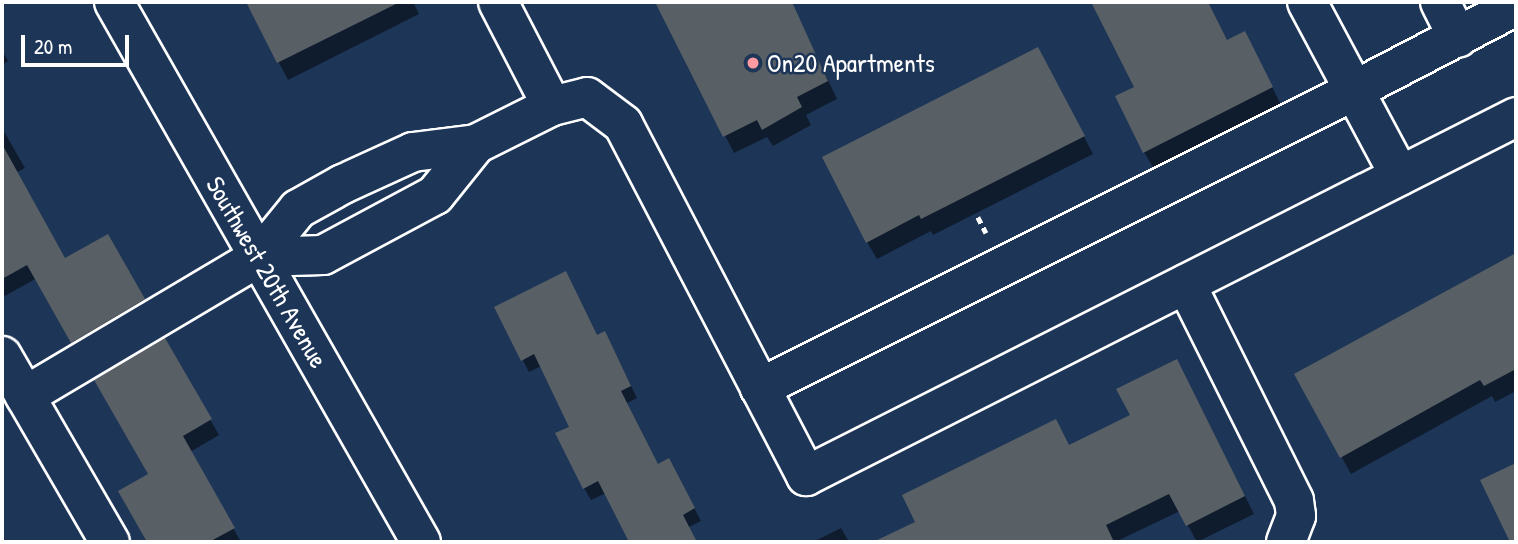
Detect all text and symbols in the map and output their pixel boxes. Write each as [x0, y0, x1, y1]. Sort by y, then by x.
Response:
scale bar [24, 21, 133, 65]
text: 20 m [34, 32, 72, 61]
place label: On20 Apartments [767, 47, 935, 79]
marker: On20 Apartments [745, 55, 761, 71]
street label: Southwest 20th Avenue [200, 171, 334, 373]

